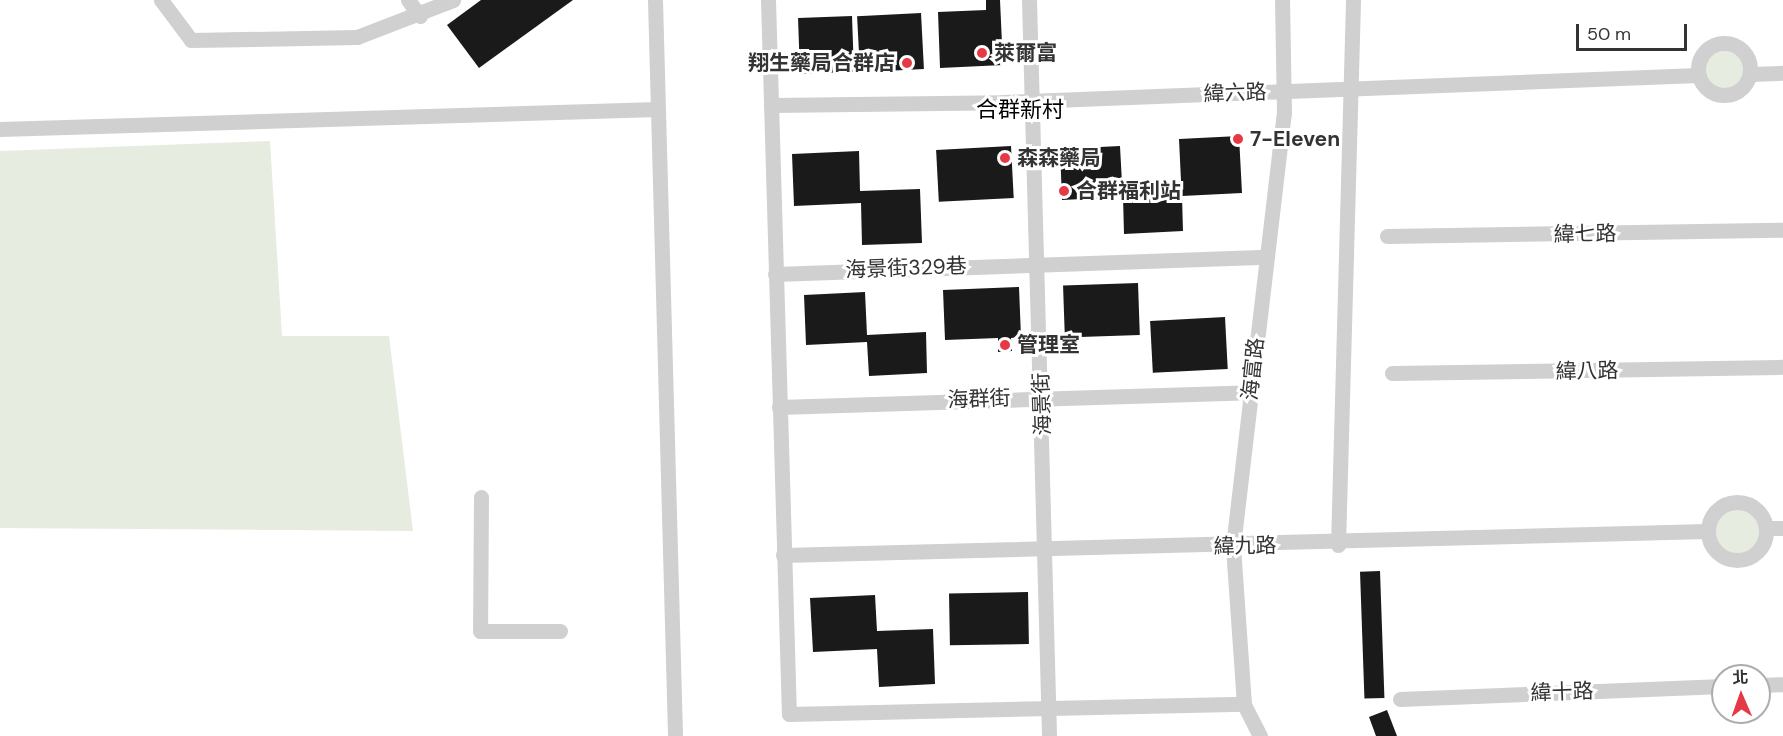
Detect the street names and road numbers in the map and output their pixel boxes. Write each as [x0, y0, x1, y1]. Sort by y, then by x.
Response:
street label: 緯六路 [1203, 79, 1267, 107]
street label: 緯七路 [1553, 221, 1617, 247]
street label: 海景街329巷 [845, 253, 967, 283]
street label: 海富路 [1237, 336, 1269, 402]
street label: 緯八路 [1555, 358, 1619, 384]
street label: 海景街 [1028, 372, 1056, 436]
street label: 海群街 [947, 385, 1011, 413]
street label: 緯九路 [1213, 533, 1277, 559]
street label: 緯十路 [1530, 678, 1594, 706]

